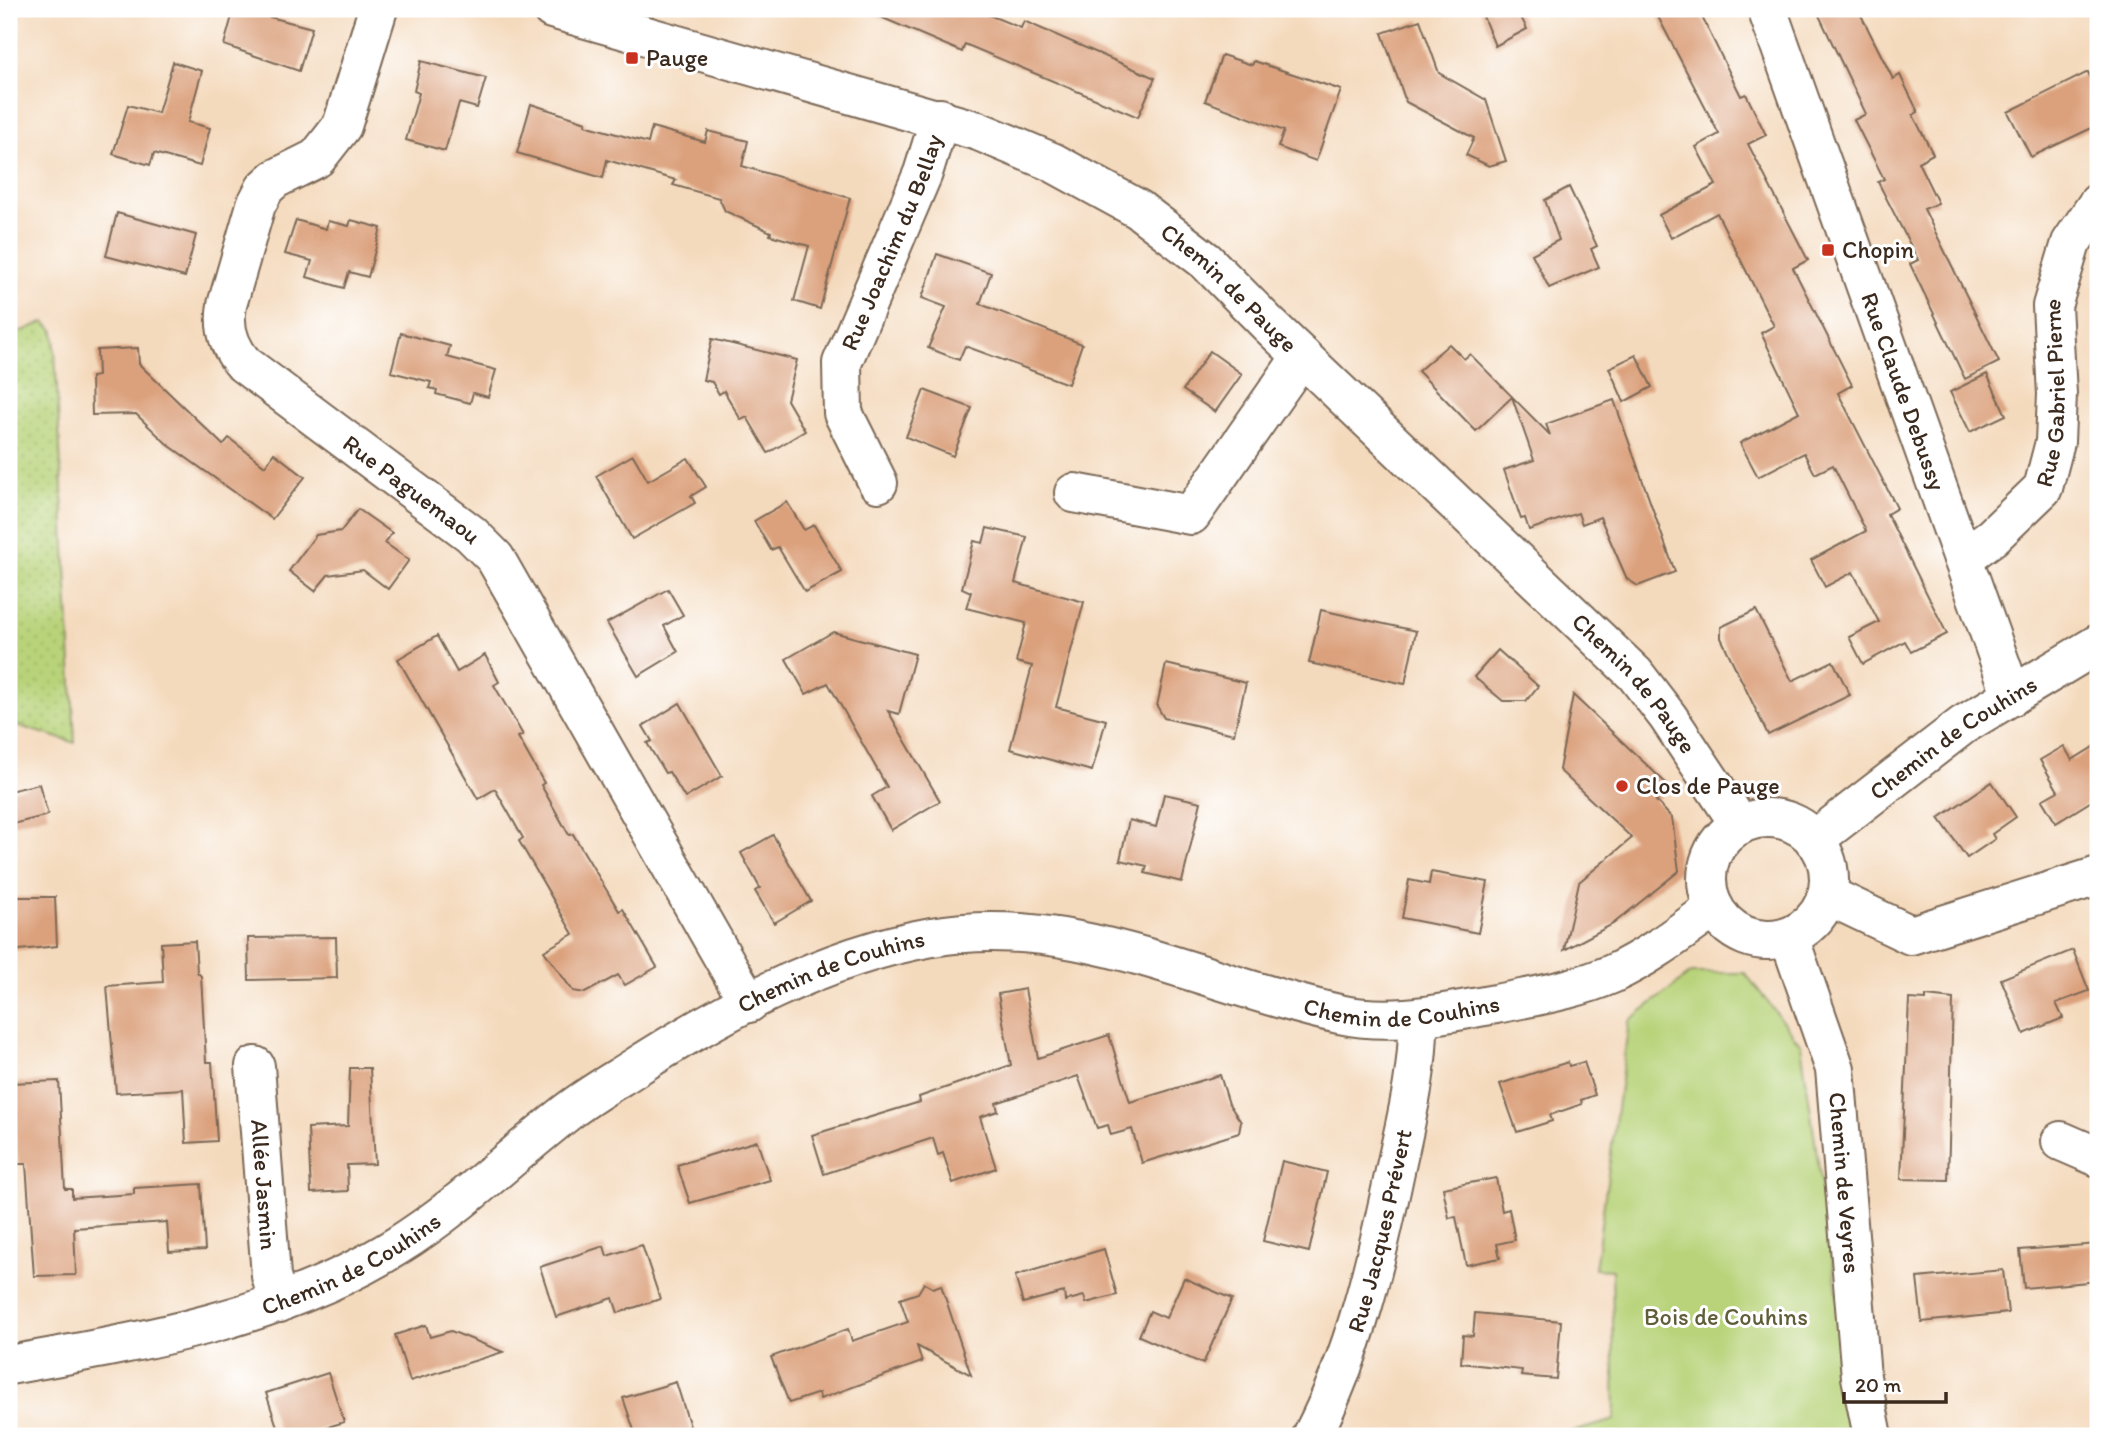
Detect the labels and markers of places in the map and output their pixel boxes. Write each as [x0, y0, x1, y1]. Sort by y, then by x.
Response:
place label: Pauge [646, 43, 708, 72]
marker: Pauge [624, 50, 640, 66]
place label: Chopin [1842, 235, 1915, 264]
marker: Chopin [1820, 242, 1836, 258]
place label: Clos de Pauge [1636, 771, 1780, 800]
marker: Clos de Pauge [1614, 778, 1630, 794]

